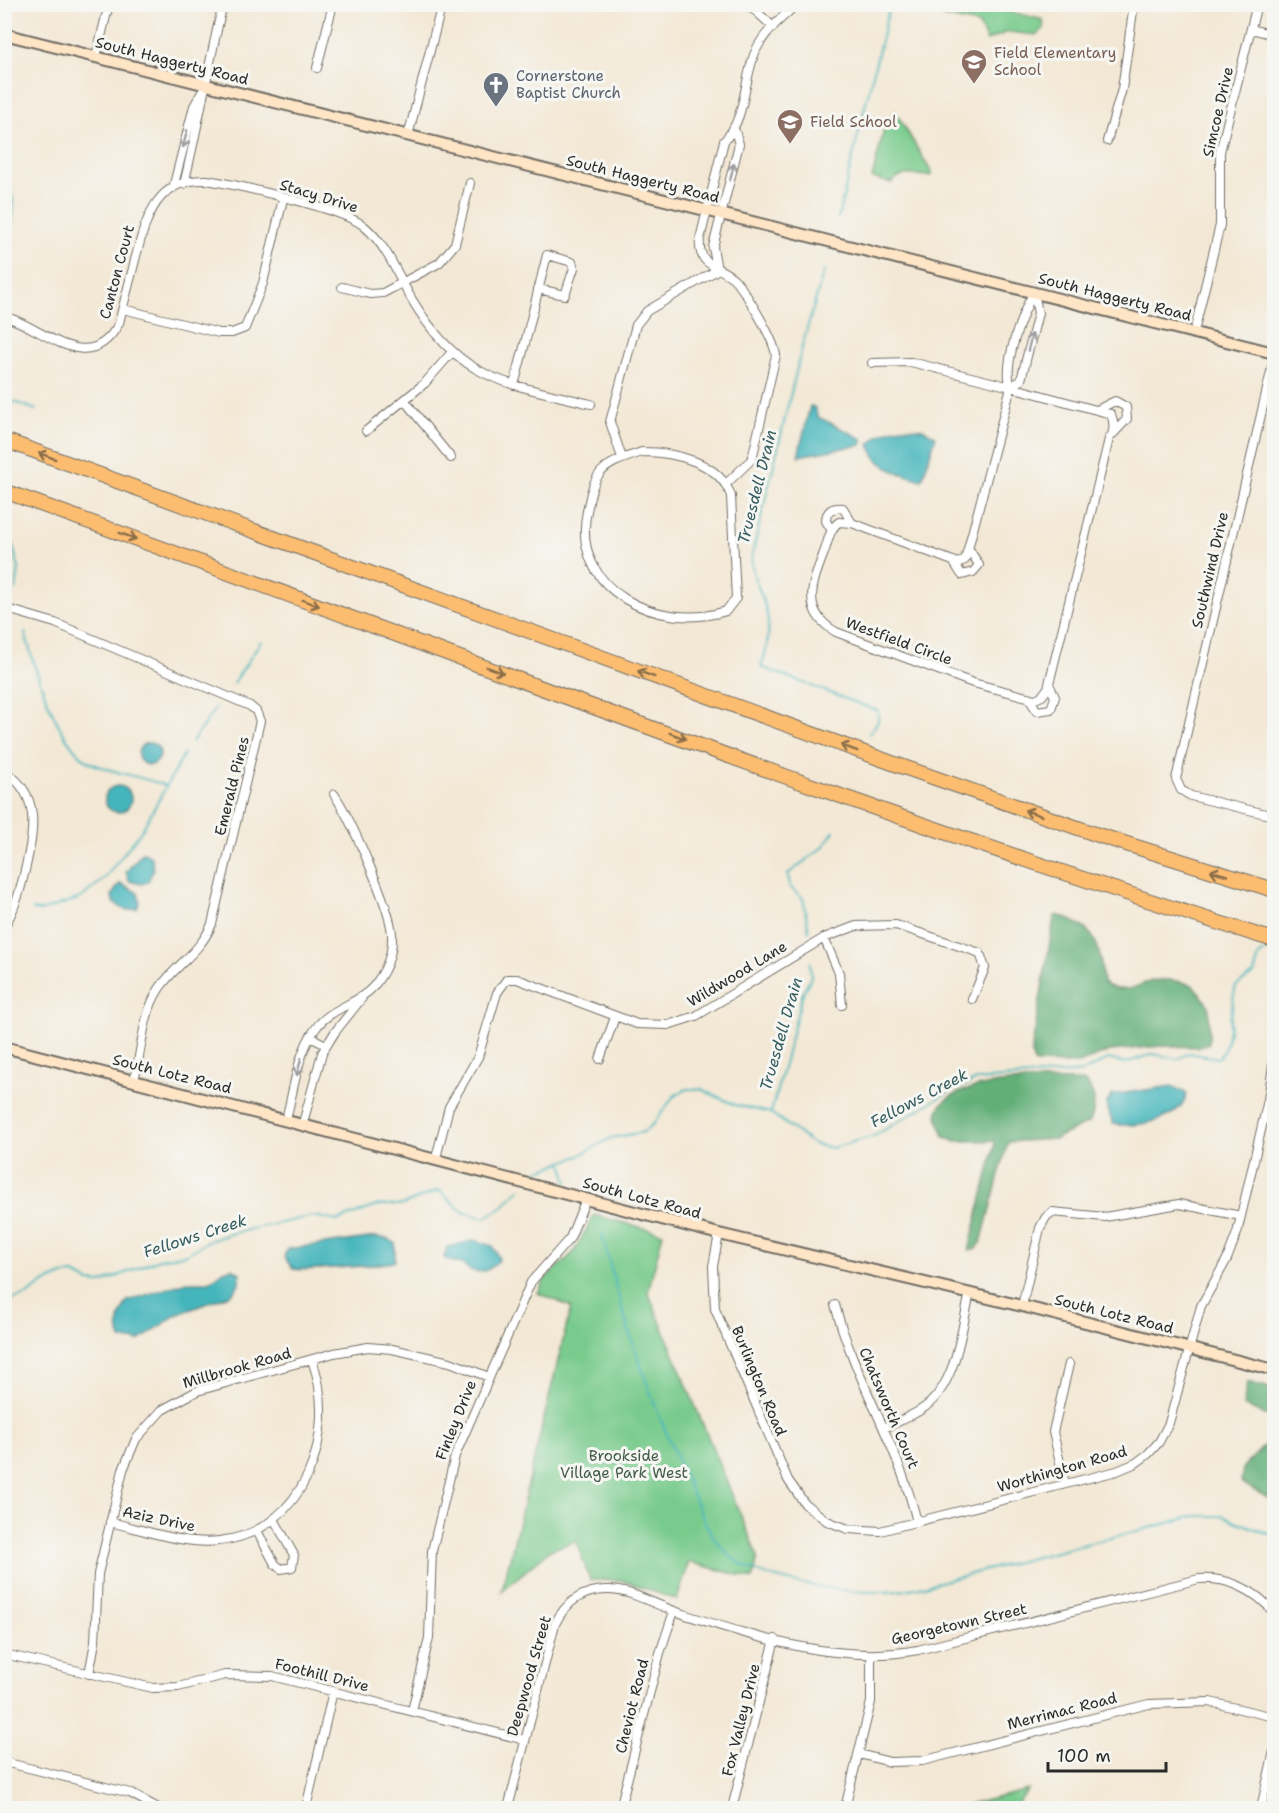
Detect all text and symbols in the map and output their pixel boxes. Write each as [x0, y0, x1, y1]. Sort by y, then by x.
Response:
street label: South Haggerty Road [93, 32, 251, 90]
place label: Field Elementary School [994, 43, 1116, 80]
school or university icon: Field Elementary School [959, 47, 989, 85]
street label: Simcoe Drive [1198, 65, 1238, 159]
place label: Cornerstone Baptist Church [516, 66, 621, 103]
church icon: Cornerstone Baptist Church [481, 70, 511, 108]
school or university icon: Field School [775, 107, 805, 145]
place label: Field School [810, 112, 897, 132]
one-way arrow [179, 129, 191, 148]
street label: South Haggerty Road [564, 150, 722, 208]
one-way arrow [727, 163, 739, 182]
street label: Stacy Drive [277, 175, 361, 217]
street label: Canton Court [95, 223, 139, 321]
street label: South Haggerty Road [1036, 268, 1194, 326]
one-way arrow [1025, 333, 1037, 352]
water label: Truesdell Drain [733, 428, 781, 546]
one-way arrow [39, 450, 57, 461]
street label: Southwind Drive [1187, 510, 1233, 630]
one-way arrow [118, 531, 137, 542]
one-way arrow [301, 598, 320, 609]
street label: Westfield Circle [843, 612, 955, 670]
one-way arrow [485, 665, 503, 676]
one-way arrow [637, 668, 656, 679]
one-way arrow [668, 731, 687, 742]
street label: Emerald Pines [210, 734, 254, 838]
one-way arrow [840, 742, 859, 753]
one-way arrow [1024, 807, 1043, 818]
one-way arrow [1210, 867, 1229, 878]
street label: Wildwood Lane [683, 936, 791, 1012]
water label: Truesdell Drain [755, 975, 807, 1093]
street label: South Lotz Road [110, 1050, 234, 1099]
one-way arrow [293, 1058, 305, 1077]
water label: Fellows Creek [867, 1063, 971, 1133]
street label: South Lotz Road [581, 1173, 704, 1224]
water label: Fellows Creek [141, 1209, 249, 1263]
street label: South Lotz Road [1052, 1290, 1176, 1339]
street label: Burlington Road [727, 1323, 791, 1440]
street label: Millbrook Road [180, 1343, 294, 1393]
street label: Chatsworth Court [854, 1344, 924, 1472]
street label: Finley Drive [431, 1377, 481, 1463]
street label: Worthington Road [995, 1441, 1130, 1497]
park label: Brookside Village Park West [560, 1446, 688, 1483]
street label: Aziz Drive [121, 1502, 197, 1536]
street label: Georgetown Street [889, 1599, 1029, 1649]
street label: Deepwood Street [502, 1613, 556, 1739]
street label: Foothill Drive [273, 1654, 371, 1696]
street label: Cheviot Road [611, 1656, 654, 1755]
street label: Fox Valley Drive [717, 1662, 765, 1778]
street label: Merrimac Road [1005, 1688, 1119, 1734]
scale bar [1048, 1735, 1166, 1773]
text: 100 m [1057, 1744, 1111, 1768]

